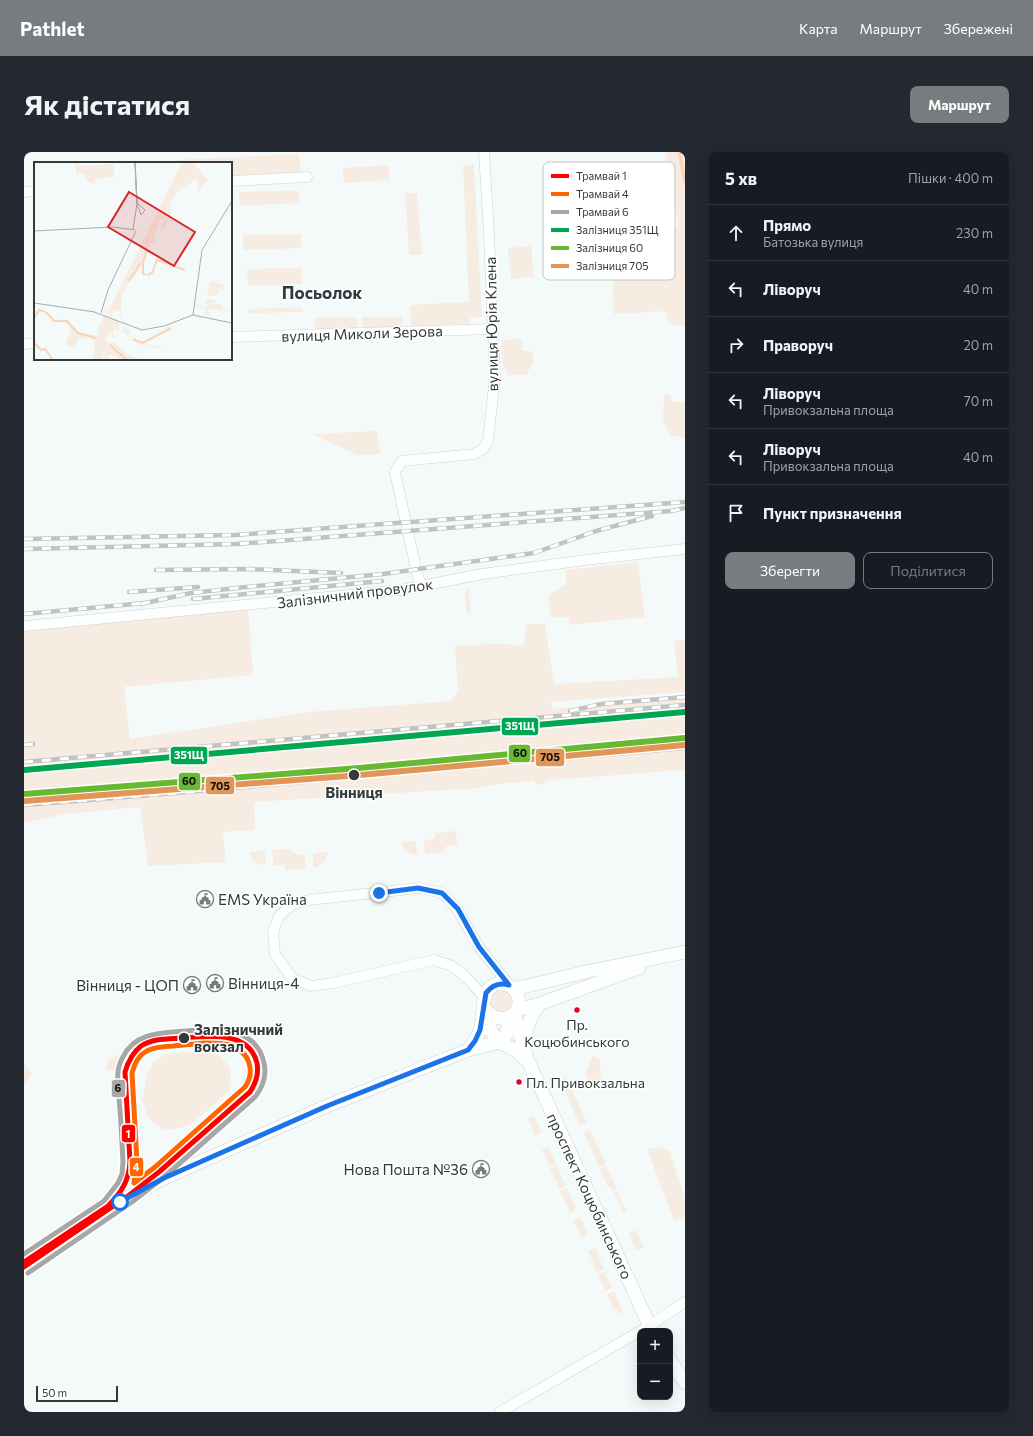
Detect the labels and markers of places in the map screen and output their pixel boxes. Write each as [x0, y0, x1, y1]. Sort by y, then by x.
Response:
marker: Вінниця [347, 768, 361, 782]
place label: Вінниця [325, 783, 383, 801]
public building icon: EMS Україна [195, 889, 215, 909]
place label: EMS Україна [218, 890, 307, 908]
public building icon: Вінниця-4 [205, 973, 225, 993]
place label: Вінниця-4 [228, 974, 299, 992]
public building icon: Вінниця - ЦОП [182, 975, 202, 995]
place label: Вінниця - ЦОП [76, 976, 179, 994]
marker: Пр. Коцюбинського [572, 1005, 582, 1015]
place label: Пр. Коцюбинського [524, 1016, 630, 1050]
place label: Залізничний вокзал [194, 1020, 283, 1055]
marker: Залізничний вокзал [177, 1031, 191, 1045]
place label: Пл. Привокзальна [526, 1074, 645, 1091]
marker: Пл. Привокзальна [514, 1077, 524, 1087]
public building icon: Нова Пошта №36 [471, 1159, 491, 1179]
place label: Нова Пошта №36 [344, 1160, 468, 1178]

